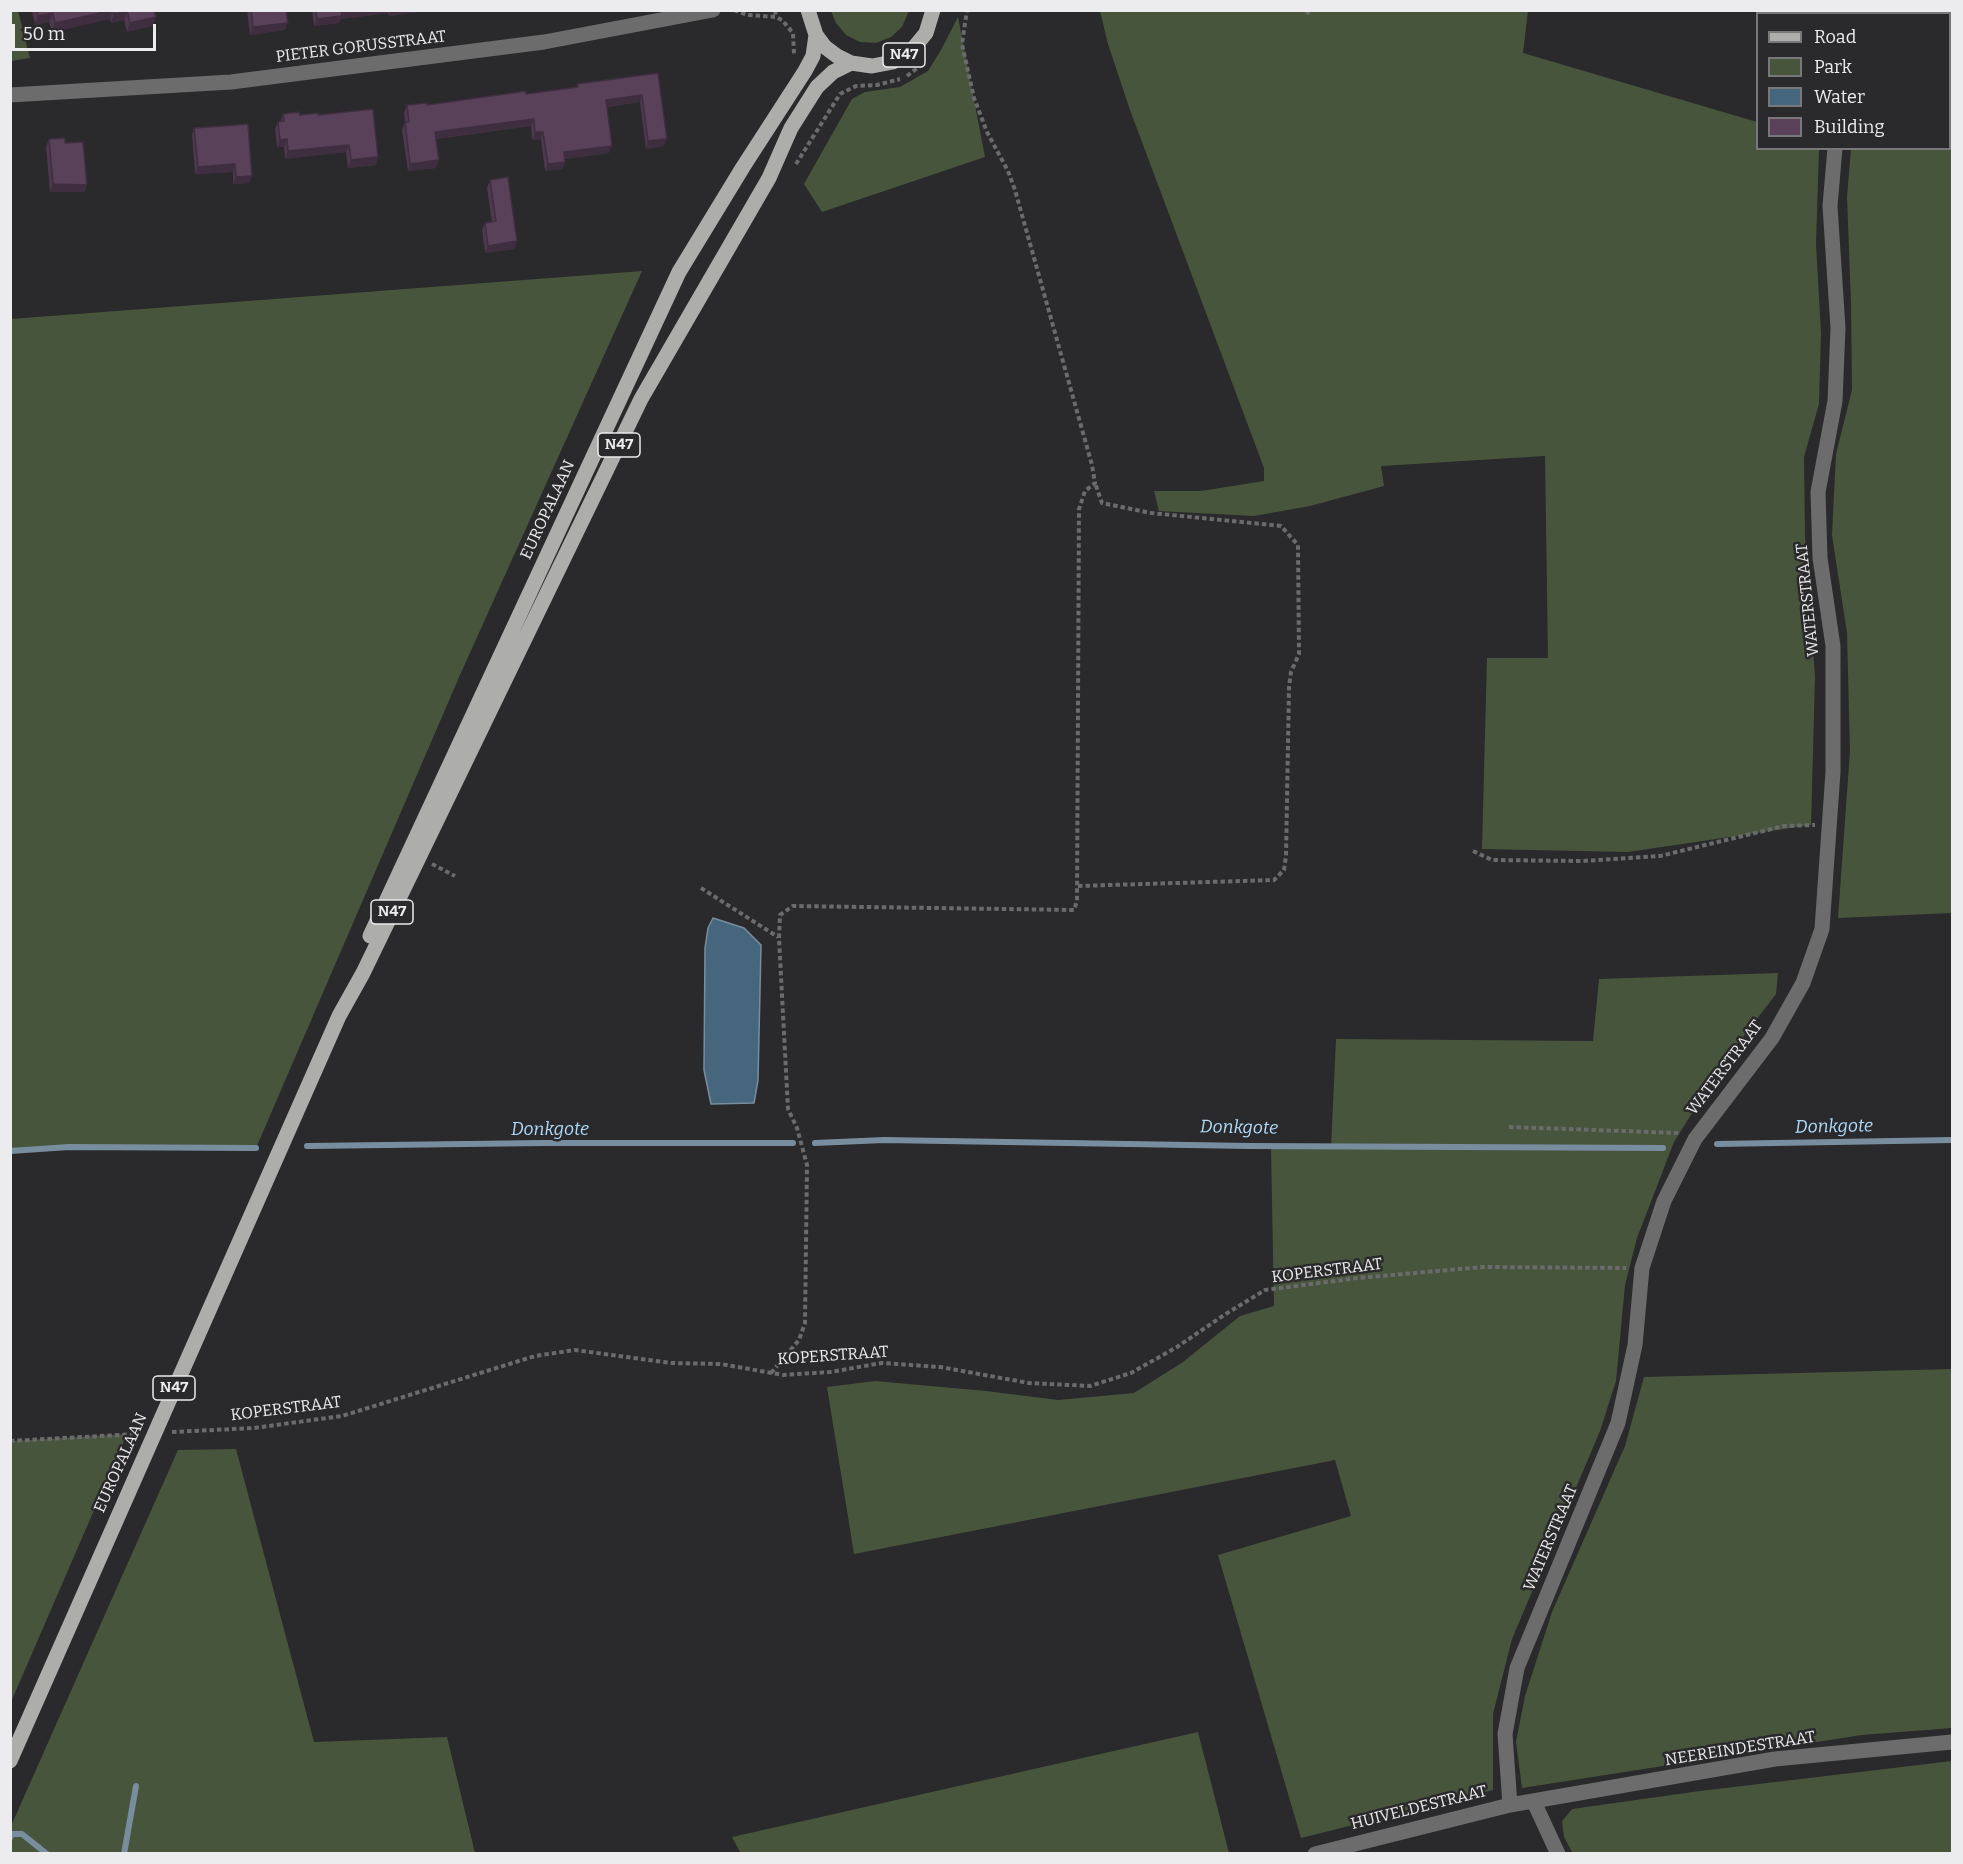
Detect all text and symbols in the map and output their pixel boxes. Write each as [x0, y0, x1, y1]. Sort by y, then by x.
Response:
scale bar [15, 12, 159, 50]
legend [1756, 12, 1951, 150]
text: 50 m [23, 23, 65, 45]
text: Road [1814, 26, 1856, 48]
street label: PIETER GORUSSTRAAT [275, 27, 447, 67]
road number: N47 [883, 43, 925, 67]
text: Park [1814, 56, 1852, 78]
text: Water [1814, 86, 1865, 108]
text: Building [1814, 116, 1885, 138]
road number: N47 [598, 433, 640, 457]
street label: EUROPALAAN [517, 457, 579, 563]
street label: WATERSTRAAT [1793, 542, 1823, 658]
road number: N47 [371, 900, 413, 924]
street label: WATERSTRAAT [1683, 1017, 1767, 1119]
water label: Donkgote [1795, 1116, 1873, 1138]
water label: Donkgote [1200, 1117, 1278, 1139]
water label: Donkgote [511, 1119, 589, 1141]
street label: KOPERSTRAAT [1271, 1255, 1383, 1287]
street label: KOPERSTRAAT [777, 1343, 889, 1369]
road number: N47 [153, 1376, 195, 1400]
street label: KOPERSTRAAT [230, 1393, 342, 1425]
street label: EUROPALAAN [90, 1410, 152, 1516]
street label: WATERSTRAAT [1520, 1482, 1582, 1594]
street label: NEEREINDESTRAAT [1663, 1728, 1817, 1770]
street label: HUIVELDESTRAAT [1349, 1782, 1489, 1834]

